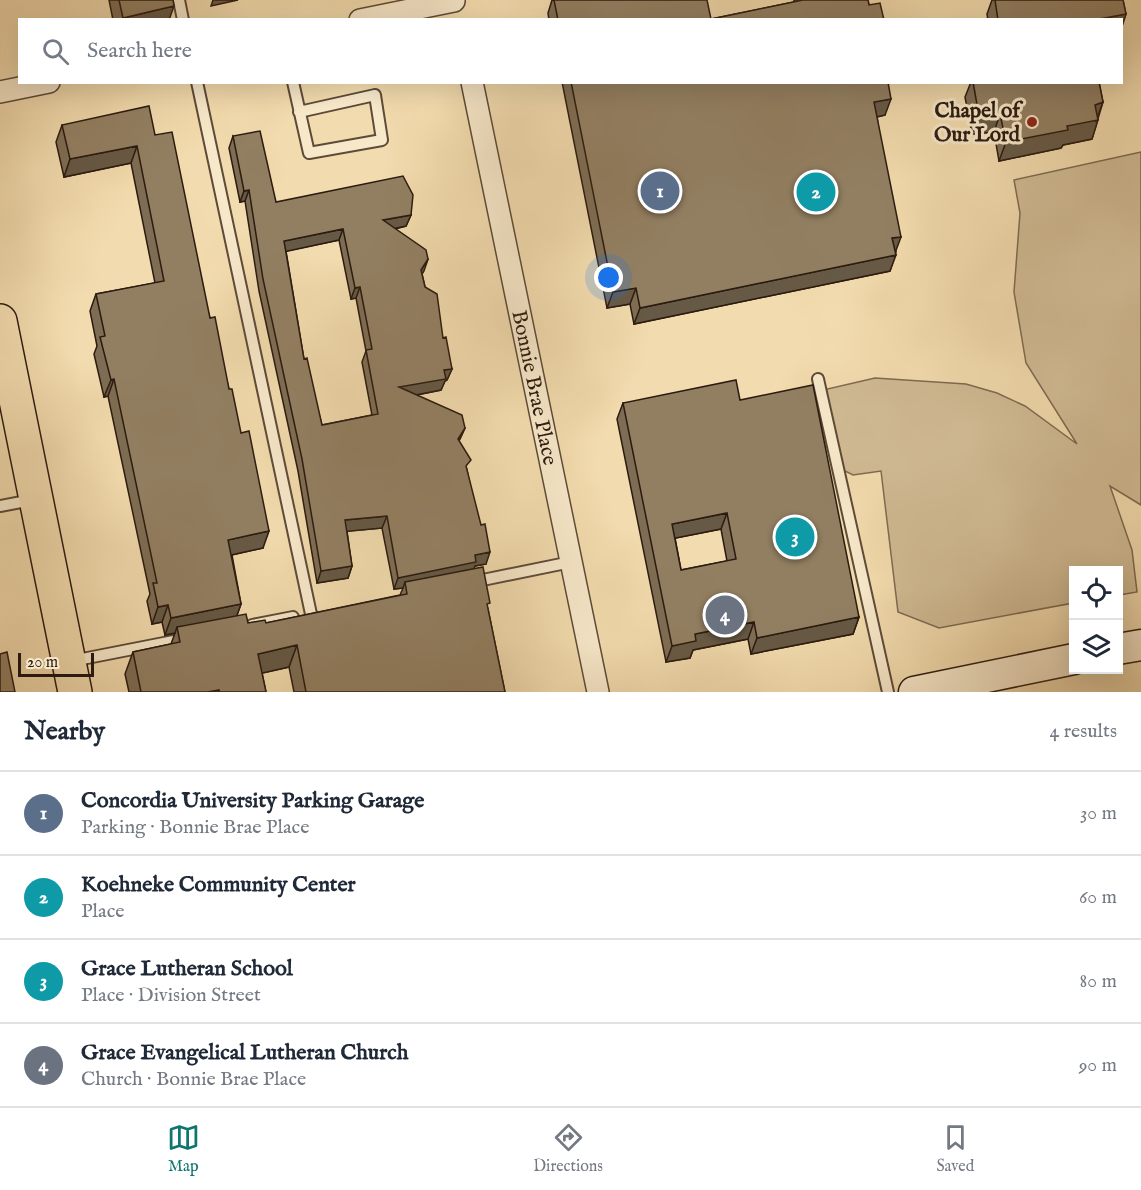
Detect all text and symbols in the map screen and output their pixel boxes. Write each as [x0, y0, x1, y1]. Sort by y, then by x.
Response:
search box [18, 18, 1123, 84]
icon: search [39, 35, 72, 68]
text: Search here [87, 37, 192, 65]
place label: Chapel of Our Lord [934, 98, 1023, 149]
marker: Chapel of Our Lord [1025, 115, 1039, 129]
pin: 1 [640, 168, 680, 213]
pin: 2 [796, 170, 836, 214]
your location [594, 263, 623, 292]
street label: Bonnie Brae Place [504, 308, 563, 468]
pin: 3 [776, 514, 814, 560]
map controls [1069, 566, 1123, 674]
button: locate [1069, 566, 1123, 620]
pin: 4 [706, 592, 744, 638]
button: layers [1069, 620, 1123, 674]
scale bar [18, 650, 94, 678]
text: 20 m [27, 653, 58, 673]
text: Nearby [24, 715, 105, 748]
text: 4 results [1050, 719, 1117, 744]
text: Concordia University Parking Garage [81, 787, 424, 815]
text: 1 [40, 801, 47, 826]
text: 30 m [1080, 801, 1117, 826]
text: Parking · Bonnie Brae Place [81, 815, 309, 840]
text: Koehneke Community Center [81, 871, 356, 899]
text: 2 [39, 885, 48, 910]
text: 60 m [1079, 885, 1117, 910]
text: Place [81, 899, 124, 924]
text: Grace Lutheran School [81, 955, 293, 983]
text: 3 [40, 969, 47, 994]
text: 80 m [1080, 969, 1117, 994]
text: Place · Division Street [81, 983, 261, 1008]
text: Grace Evangelical Lutheran Church [81, 1039, 408, 1067]
text: 4 [39, 1053, 48, 1078]
text: 90 m [1079, 1053, 1117, 1078]
text: Church · Bonnie Brae Place [81, 1067, 306, 1092]
tab: Map [167, 1121, 200, 1177]
tab: Directions [533, 1121, 603, 1177]
tab: Saved [936, 1121, 974, 1177]

